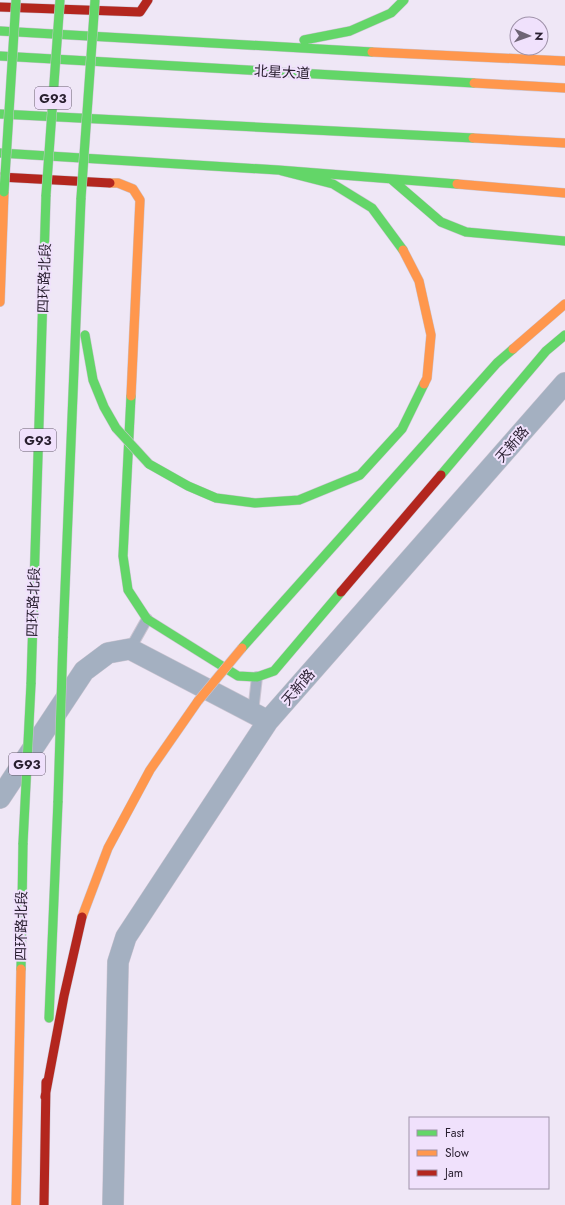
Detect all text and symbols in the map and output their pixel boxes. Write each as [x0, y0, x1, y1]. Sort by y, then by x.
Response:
north arrow [509, 16, 549, 56]
text: N [531, 32, 547, 41]
street label: 北星大道 [254, 61, 310, 83]
road number: G93 [35, 87, 71, 109]
street label: 四环路北段 [33, 243, 55, 313]
street label: 天新路 [491, 422, 533, 466]
road number: G93 [20, 429, 56, 451]
street label: 四环路北段 [22, 567, 44, 637]
street label: 天新路 [277, 665, 319, 709]
road number: G93 [9, 753, 45, 775]
street label: 四环路北段 [10, 891, 32, 961]
legend [409, 1117, 549, 1189]
text: Fast [445, 1124, 464, 1142]
text: Slow [445, 1144, 470, 1162]
text: Jam [443, 1164, 463, 1182]

